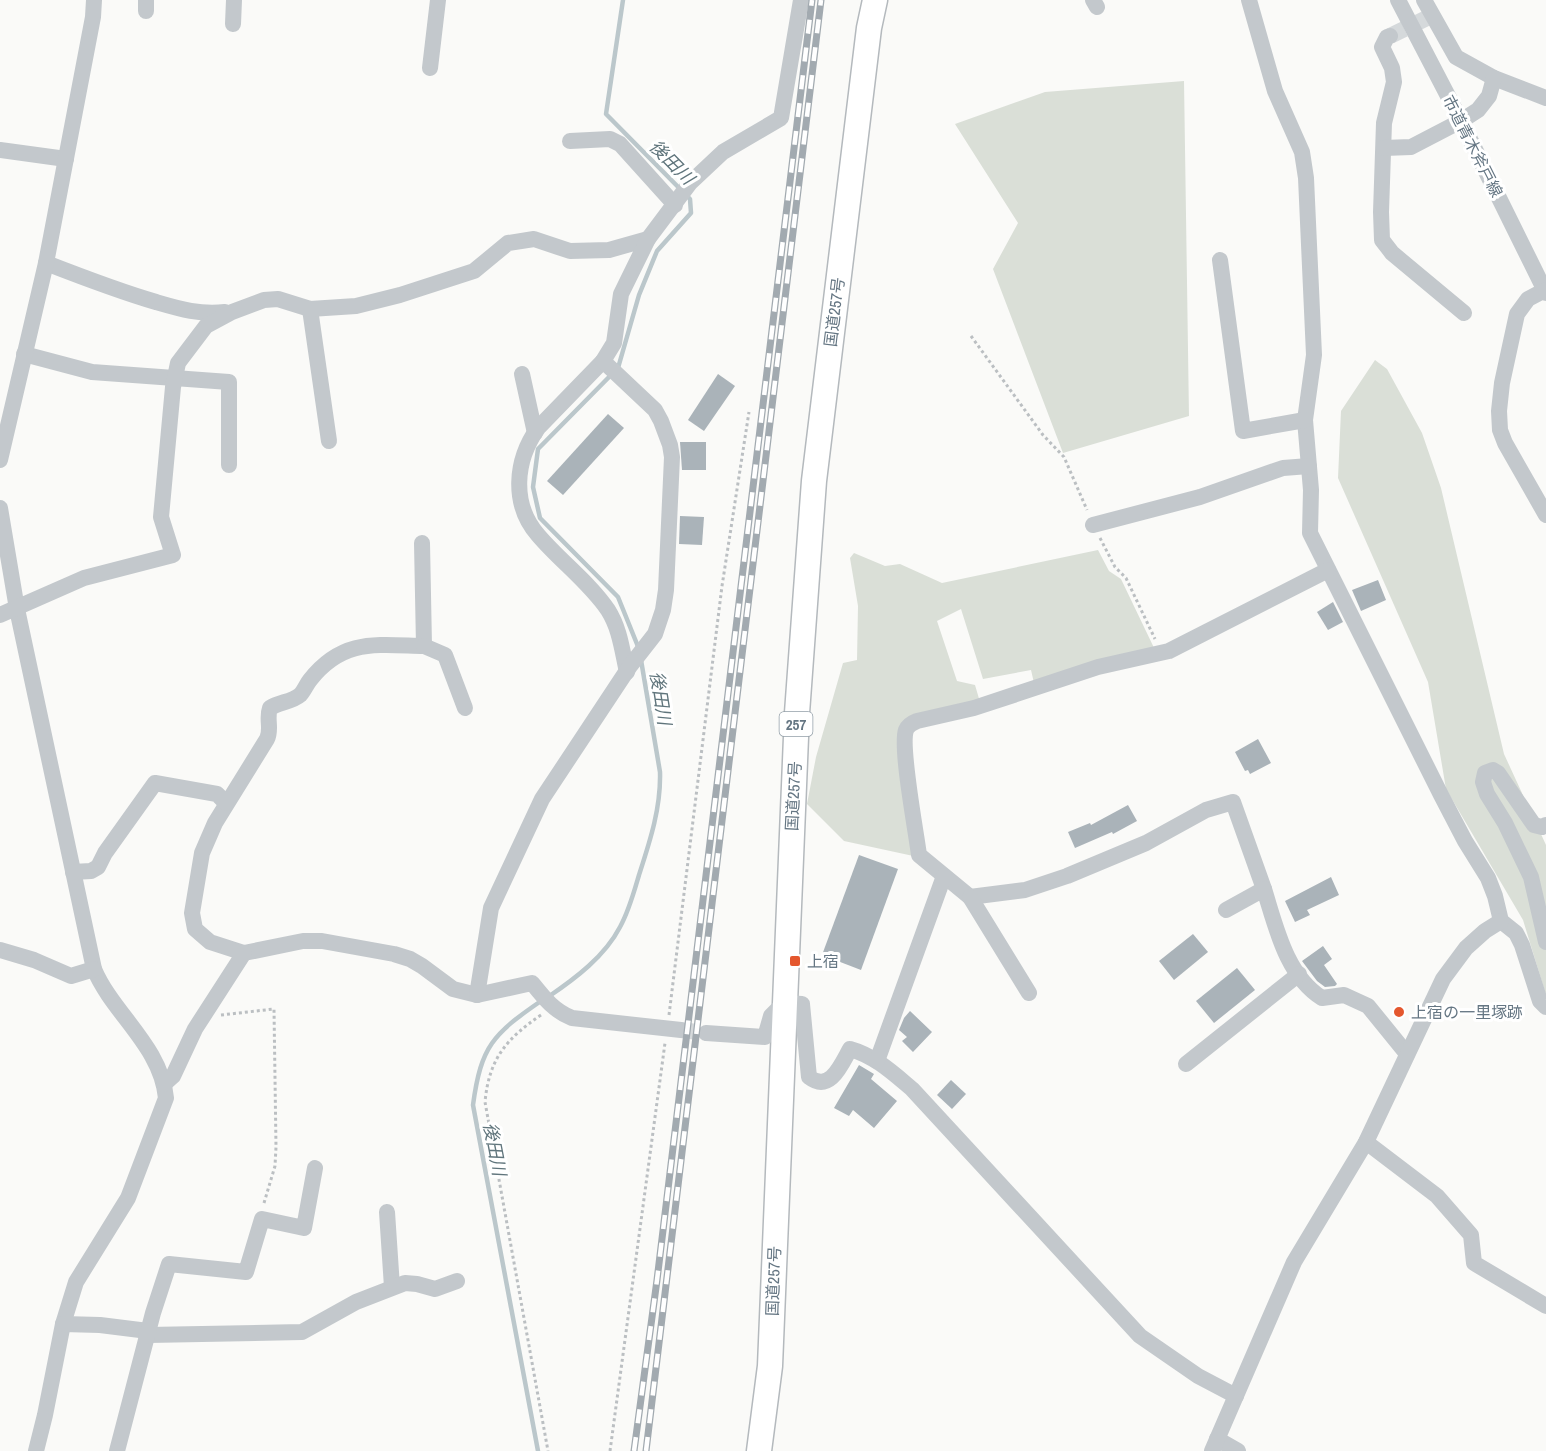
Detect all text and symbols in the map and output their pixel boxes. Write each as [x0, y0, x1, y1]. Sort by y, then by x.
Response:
street label: 市道青木斧戸線 [1438, 91, 1508, 201]
water label: 後田川 [644, 134, 701, 191]
street label: 国道257号 [819, 276, 849, 348]
water label: 後田川 [644, 669, 678, 729]
road number: 257 [780, 712, 812, 736]
street label: 国道257号 [780, 761, 806, 831]
place label: 上宿 [807, 950, 839, 972]
marker: 上宿 [788, 954, 802, 968]
place label: 上宿の一里塚跡 [1411, 1001, 1523, 1023]
marker: 上宿の一里塚跡 [1392, 1005, 1406, 1019]
water label: 後田川 [478, 1120, 513, 1180]
street label: 国道257号 [761, 1246, 785, 1316]

